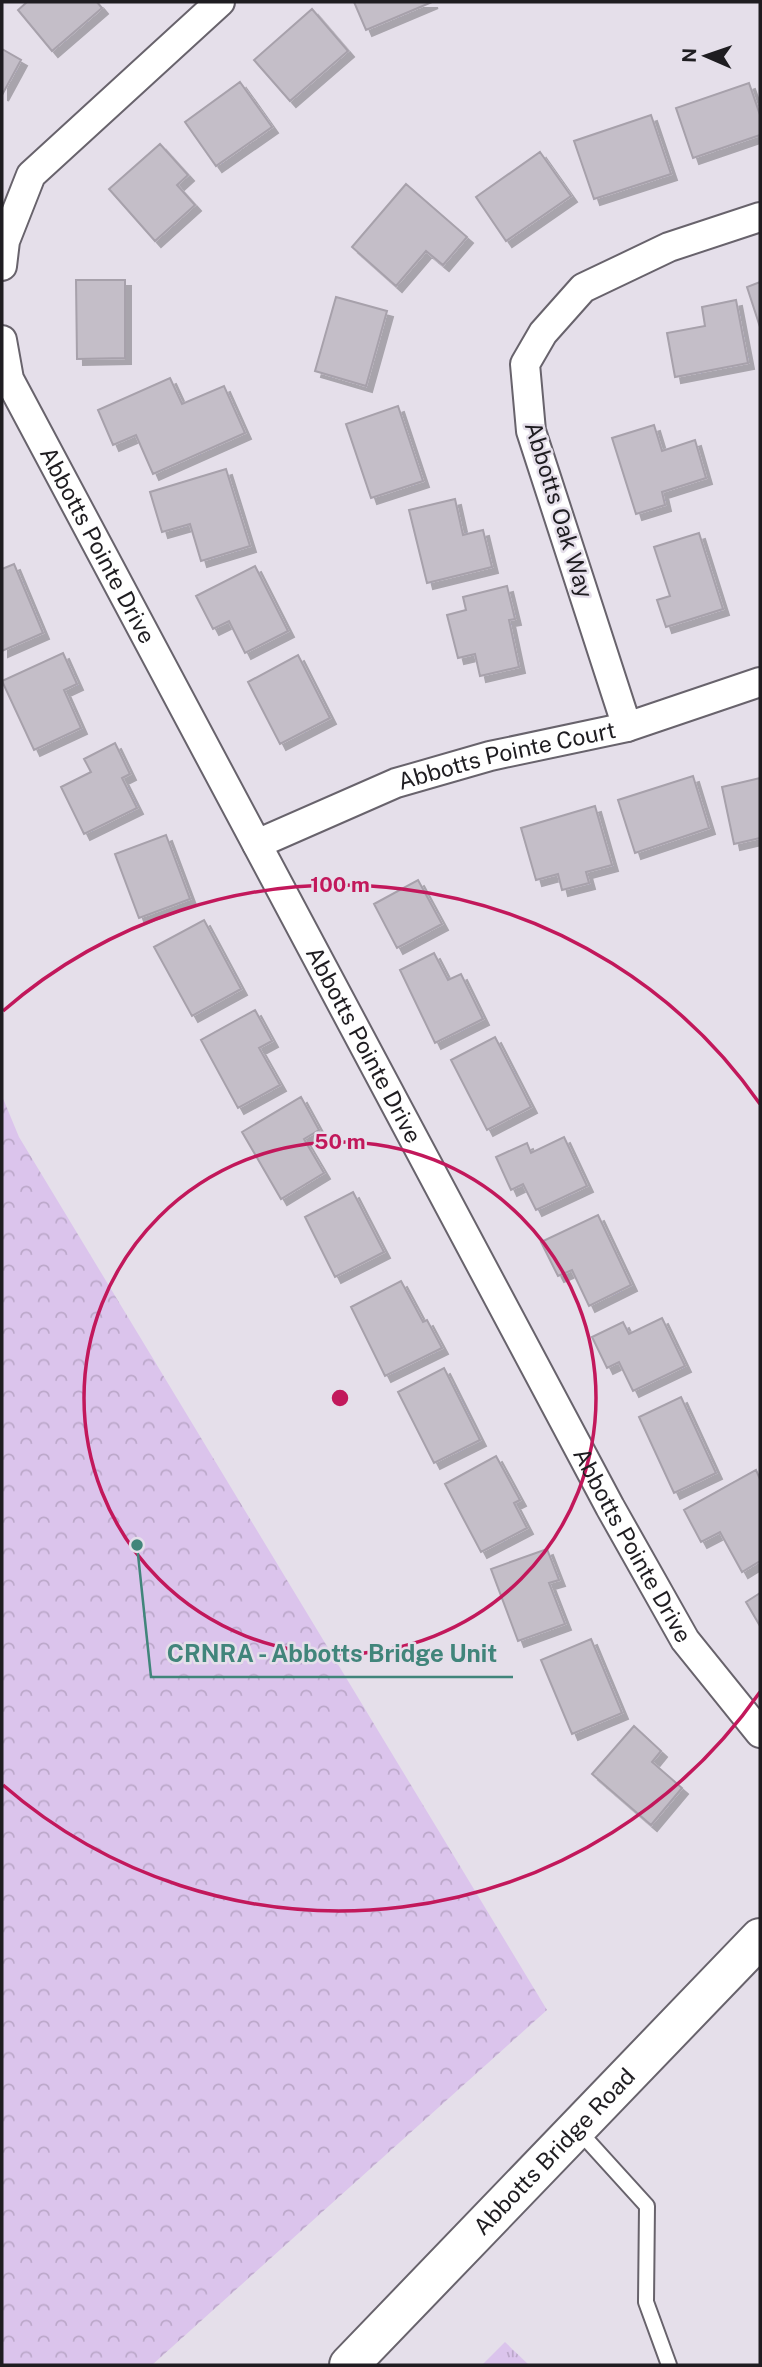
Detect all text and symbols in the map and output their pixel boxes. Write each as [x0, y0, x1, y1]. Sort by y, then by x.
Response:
north arrow [671, 21, 741, 91]
text: N [678, 48, 700, 63]
street label: Abbotts Oak Way [520, 418, 599, 601]
street label: Abbotts Pointe Drive [35, 442, 161, 648]
street label: Abbotts Pointe Court [395, 716, 618, 795]
text: 100 m [310, 872, 370, 897]
street label: Abbotts Pointe Drive [301, 942, 427, 1147]
text: 50 m [314, 1129, 366, 1154]
centre of rings [328, 1386, 352, 1410]
street label: Abbotts Pointe Drive [568, 1443, 698, 1647]
callout: CRNRA - Abbotts Bridge Unit [151, 1632, 513, 1677]
text: CRNRA - Abbotts Bridge Unit [167, 1639, 497, 1667]
street label: Abbotts Bridge Road [468, 2062, 640, 2240]

